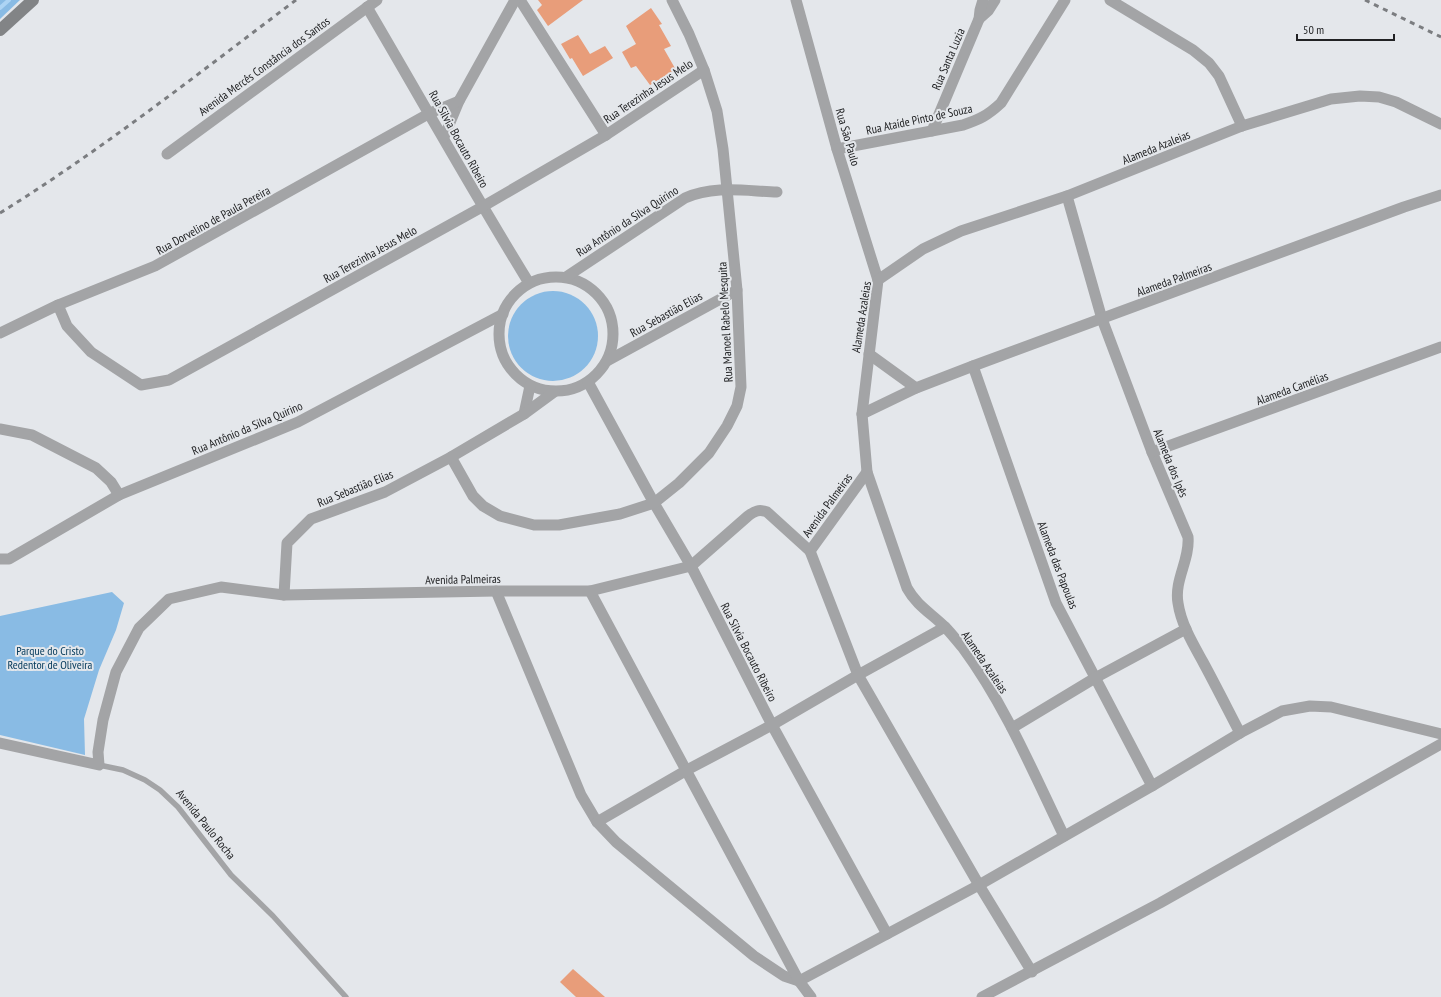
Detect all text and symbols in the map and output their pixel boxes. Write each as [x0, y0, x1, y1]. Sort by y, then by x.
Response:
street label: Avenida Mercês Constância dos Santos [195, 13, 333, 119]
scale bar [1297, 16, 1394, 42]
text: 50 m [1303, 22, 1324, 37]
street label: Rua Santa Luzia [928, 26, 968, 92]
street label: Rua Terezinha Jesus Melo [601, 56, 695, 126]
street label: Rua Silvia Bocauto Ribeiro [426, 88, 492, 190]
street label: Rua Ataíde Pinto de Souza [864, 100, 974, 138]
street label: Rua São Paulo [833, 107, 863, 167]
street label: Alameda Azaleias [1120, 127, 1192, 167]
street label: Rua Dorvelino de Paula Pereira [153, 182, 273, 258]
street label: Rua Antônio da Silva Quirino [573, 182, 681, 260]
street label: Rua Terezinha Jesus Melo [321, 222, 419, 286]
street label: Alameda Palmeiras [1134, 258, 1214, 300]
street label: Rua Manoel Rabelo Mesquita [714, 261, 736, 383]
street label: Alameda Azaleias [848, 280, 874, 354]
street label: Rua Sebastião Elias [627, 288, 705, 340]
street label: Alameda Camélias [1254, 368, 1330, 408]
street label: Rua Antônio da Silva Quirino [189, 398, 305, 458]
street label: Alameda dos Ipês [1150, 427, 1192, 499]
street label: Rua Sebastião Elias [315, 466, 395, 510]
street label: Avenida Palmeiras [799, 470, 855, 540]
street label: Alameda das Papoulas [1034, 519, 1082, 611]
street label: Avenida Palmeiras [425, 571, 501, 587]
street label: Rua Silvia Bocauto Ribeiro [718, 600, 780, 704]
street label: Alameda Azaleias [959, 628, 1011, 696]
park label: Parque do Cristo Redentor de Oliveira [8, 643, 93, 672]
street label: Avenida Paulo Rocha [173, 786, 239, 862]

